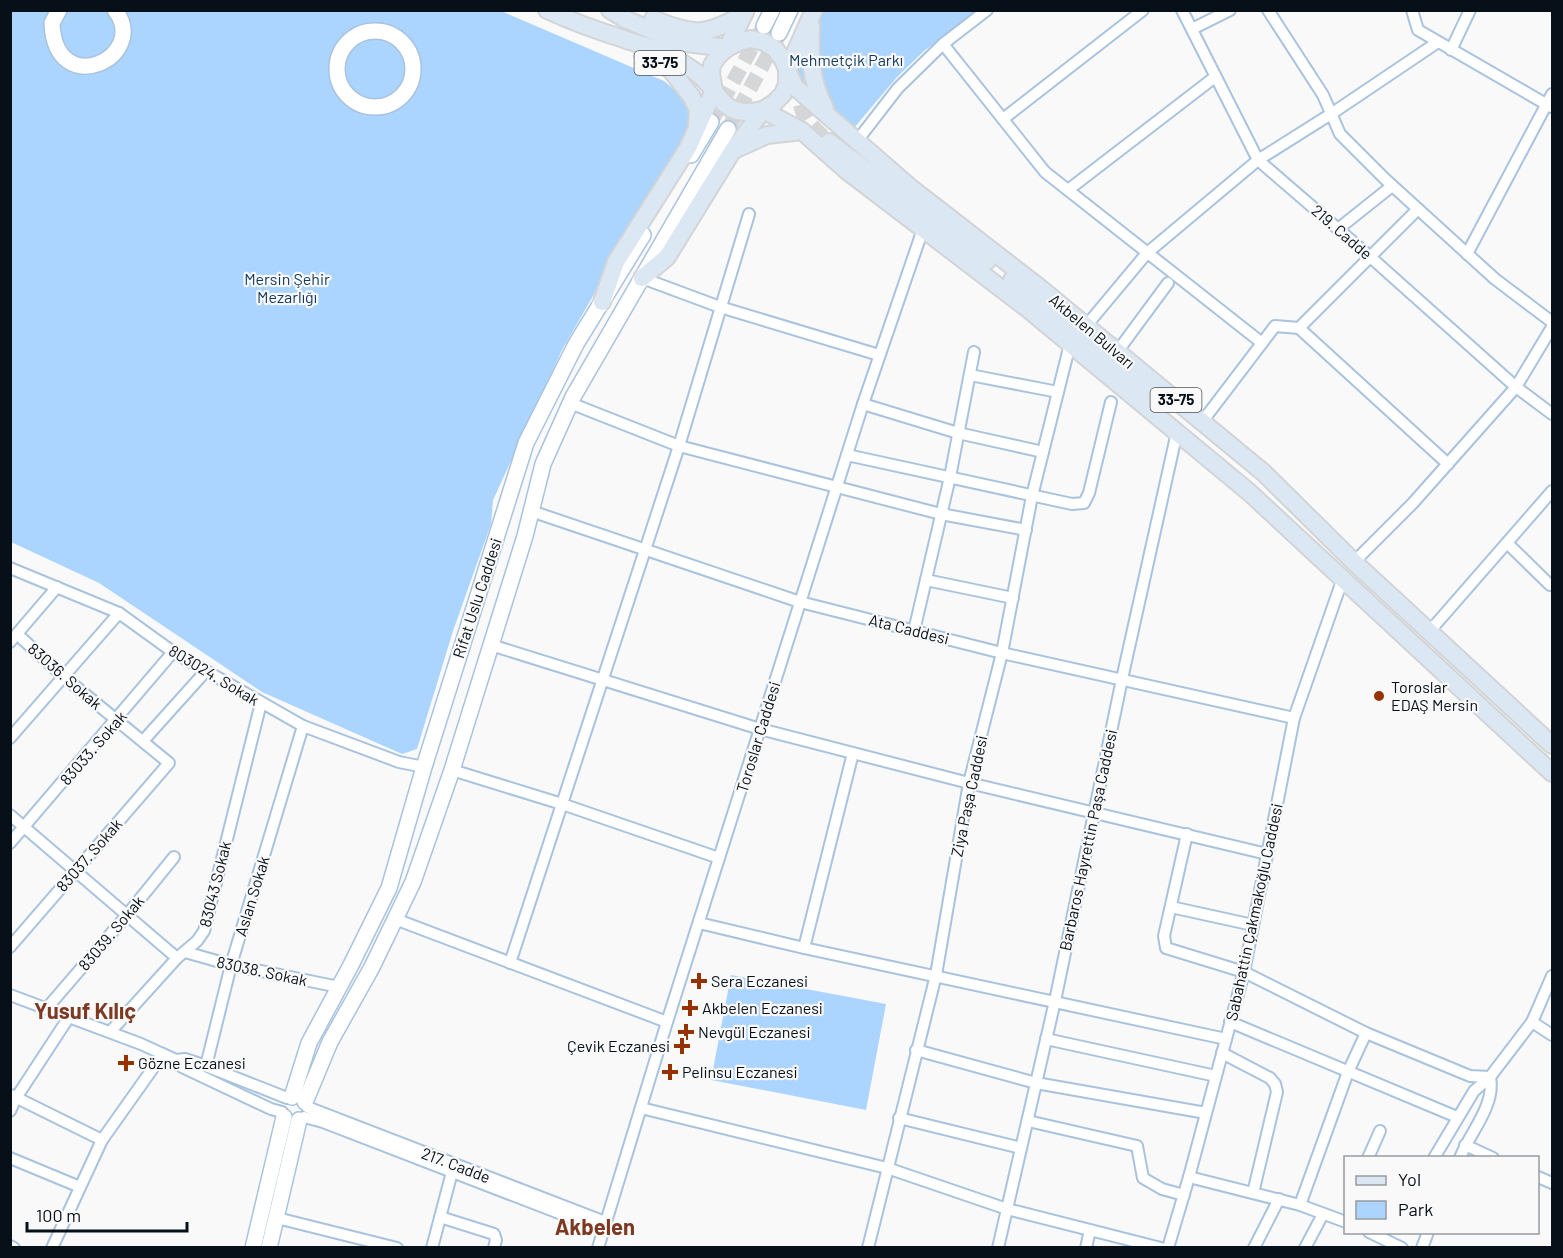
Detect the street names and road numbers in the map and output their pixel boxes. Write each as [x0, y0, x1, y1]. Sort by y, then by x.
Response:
road number: 33-75 [634, 51, 686, 75]
street label: 219. Cadde [1308, 200, 1376, 263]
street label: Akbelen Bulvarı [1046, 289, 1139, 372]
road number: 33-75 [1150, 388, 1202, 412]
street label: Rifat Uslu Caddesi [448, 535, 505, 660]
street label: Ata Caddesi [867, 609, 951, 648]
street label: 83036. Sokak [24, 638, 106, 713]
street label: 803024. Sokak [166, 640, 263, 709]
street label: Toroslar Caddesi [732, 679, 783, 795]
street label: 83033. Sokak [55, 707, 130, 789]
street label: Barbaros Hayrettin Paşa Caddesi [1055, 727, 1120, 952]
street label: Ziya Paşa Caddesi [946, 733, 991, 858]
street label: Sabahattin Çakmakoğlu Caddesi [1221, 801, 1286, 1022]
street label: 83037. Sokak [52, 814, 125, 895]
street label: 83043 Sokak [195, 839, 234, 929]
street label: Aslan Sokak [230, 853, 273, 938]
street label: 83039. Sokak [74, 891, 147, 974]
street label: 83038. Sokak [215, 952, 309, 989]
street label: 217. Cadde [419, 1143, 493, 1186]

